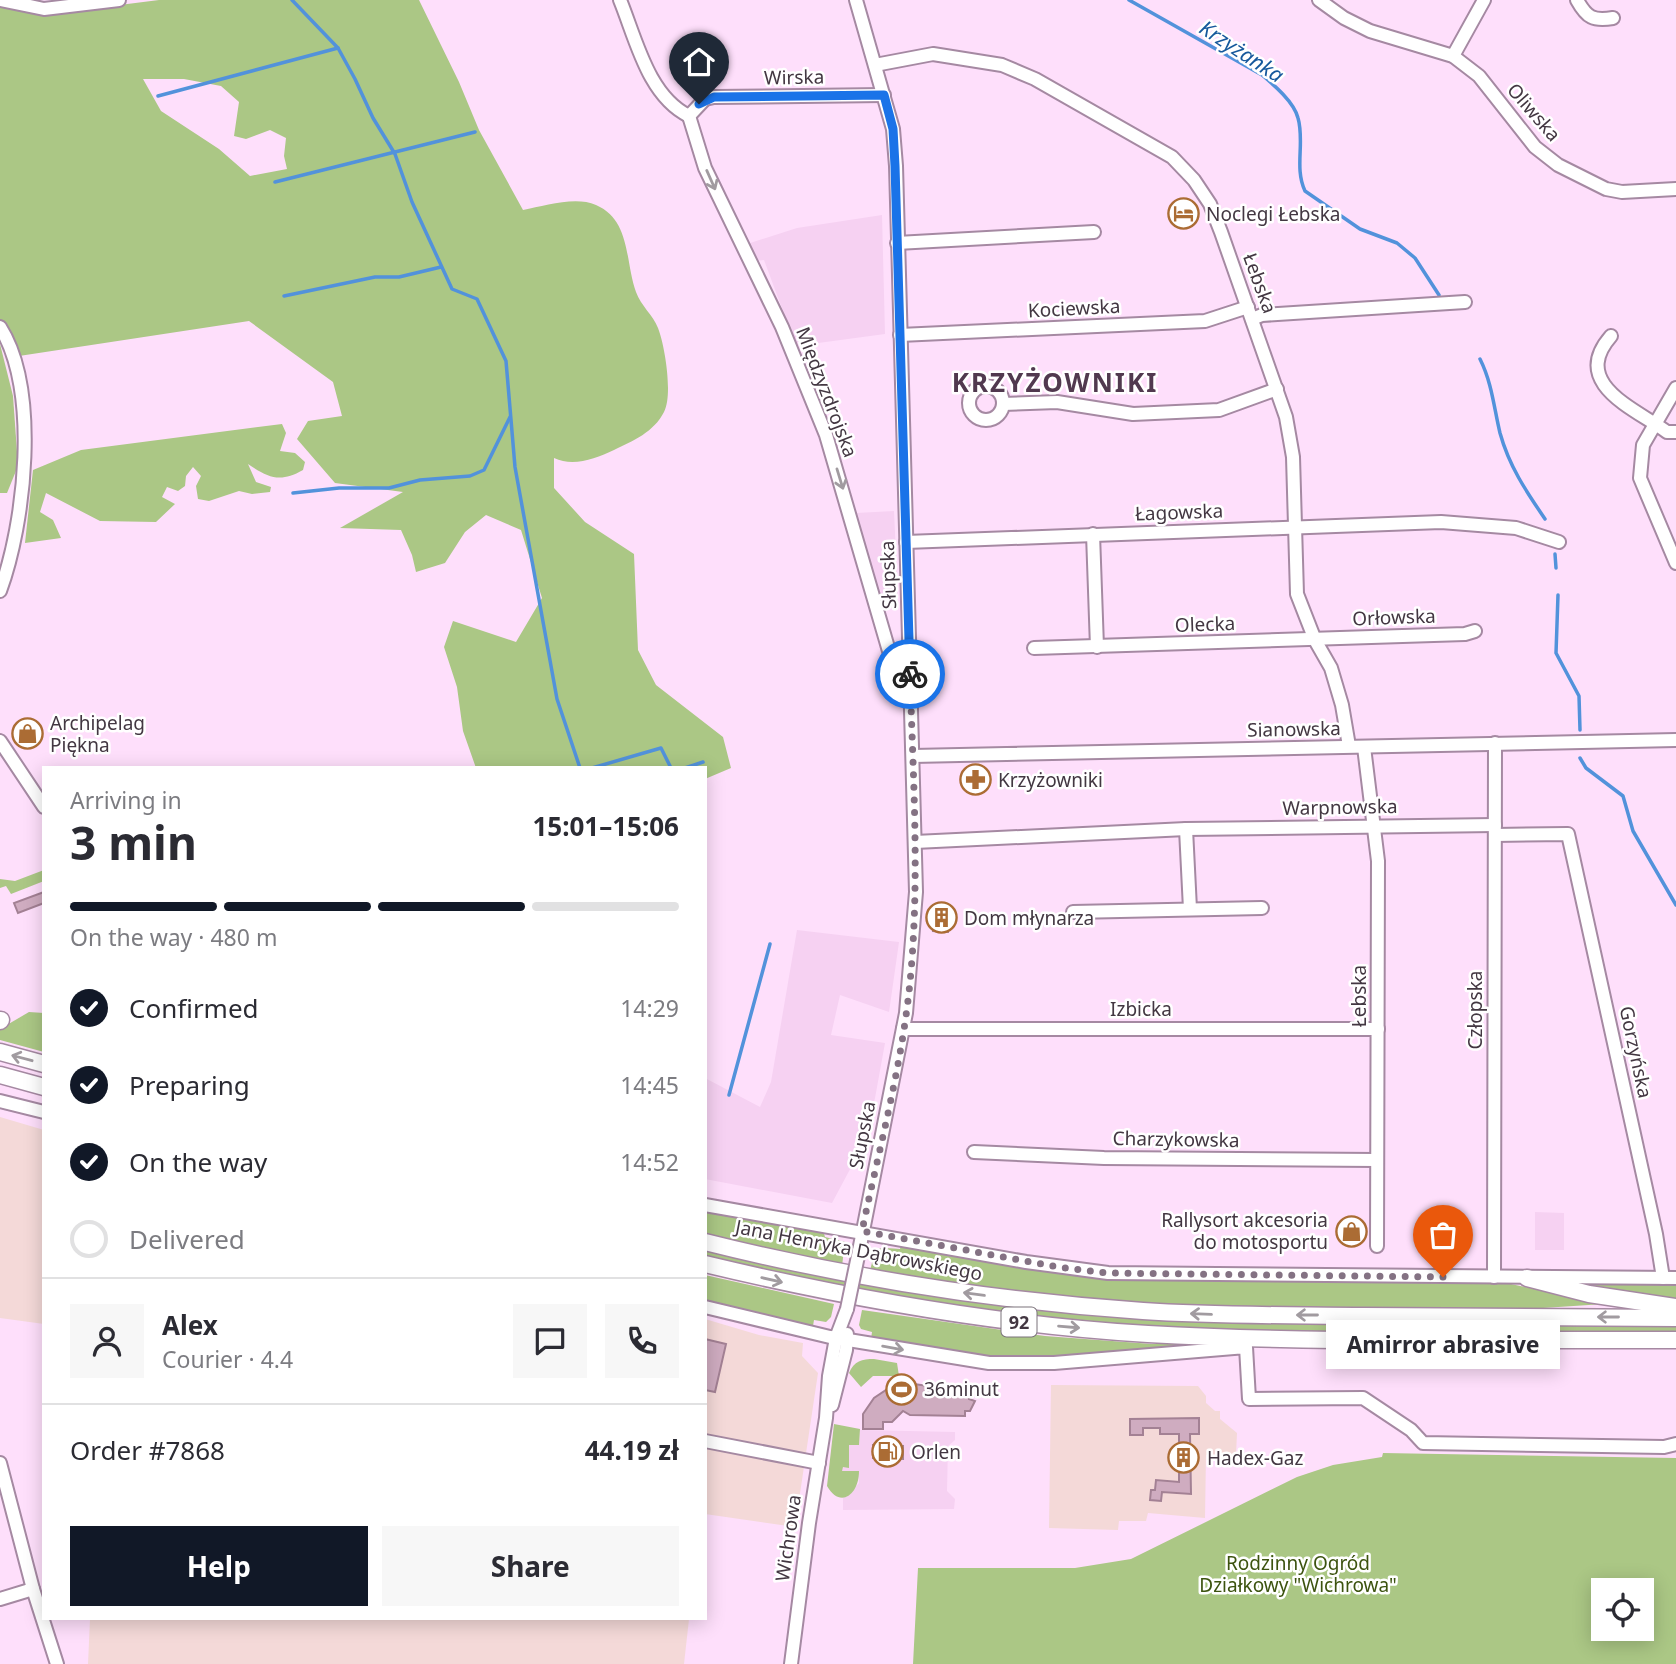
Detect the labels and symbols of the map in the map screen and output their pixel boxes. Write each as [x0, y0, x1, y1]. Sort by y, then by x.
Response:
water label: Krzyżanka [1195, 13, 1290, 89]
pin [669, 32, 729, 104]
street label: Wirska [764, 63, 824, 91]
street label: Oliwska [1501, 77, 1567, 147]
one-way arrow [705, 169, 718, 191]
hotel icon: Noclegi Łebska [1166, 197, 1200, 231]
place label: Noclegi Łebska [1206, 201, 1340, 227]
street label: Łebska [1237, 249, 1283, 317]
street label: Kociewska [1027, 293, 1121, 323]
street label: Międzyzdrojska [790, 323, 864, 461]
district label: KRZYŻOWNIKI [952, 364, 1158, 400]
one-way arrow [834, 468, 847, 490]
street label: Łagowska [1134, 497, 1224, 527]
street label: Słupska [874, 540, 902, 610]
street label: Orłowska [1352, 603, 1436, 631]
street label: Olecka [1174, 610, 1236, 638]
courier [875, 639, 945, 709]
place label: Archipelag Piękna [50, 710, 145, 758]
street label: Sianowska [1247, 715, 1341, 743]
shop icon: Archipelag Piękna [10, 717, 44, 751]
pharmacy icon: Krzyżowniki [958, 763, 992, 797]
place label: Krzyżowniki [998, 767, 1103, 793]
street label: Warpnowska [1282, 793, 1398, 821]
building icon: Dom młynarza [924, 901, 958, 935]
place label: Dom młynarza [964, 905, 1094, 931]
street label: Łebska [1346, 965, 1372, 1027]
street label: Człopska [1462, 971, 1488, 1049]
street label: Izbicka [1110, 996, 1172, 1022]
street label: Gorzyńska [1614, 1004, 1658, 1100]
one-way arrow [11, 1051, 34, 1064]
street label: Słupska [843, 1099, 881, 1171]
street label: Charzykowska [1112, 1125, 1240, 1153]
pin [1413, 1205, 1473, 1277]
place label: Rallysort akcesoria do motosportu [1161, 1207, 1328, 1255]
street label: Jana Henryka Dąbrowskiego [731, 1213, 985, 1287]
shop icon: Rallysort akcesoria do motosportu [1334, 1214, 1368, 1248]
one-way arrow [760, 1274, 783, 1288]
one-way arrow [963, 1287, 986, 1300]
one-way arrow [1189, 1307, 1212, 1320]
road number: 92 [1002, 1308, 1036, 1336]
one-way arrow [1296, 1308, 1319, 1322]
one-way arrow [1597, 1310, 1620, 1324]
callout: Amirror abrasive [1326, 1319, 1560, 1368]
one-way arrow [1057, 1321, 1080, 1334]
one-way arrow [881, 1342, 904, 1355]
sports icon: 36minut [884, 1372, 918, 1406]
place label: 36minut [924, 1376, 999, 1402]
fuel station icon: Orlen [871, 1435, 905, 1469]
place label: Orlen [911, 1439, 961, 1465]
building icon: Hadex-Gaz [1167, 1441, 1201, 1475]
place label: Hadex-Gaz [1207, 1445, 1303, 1471]
street label: Wichrowa [769, 1493, 807, 1583]
park label: Rodzinny Ogród Działkowy "Wichrowa" [1199, 1550, 1397, 1598]

